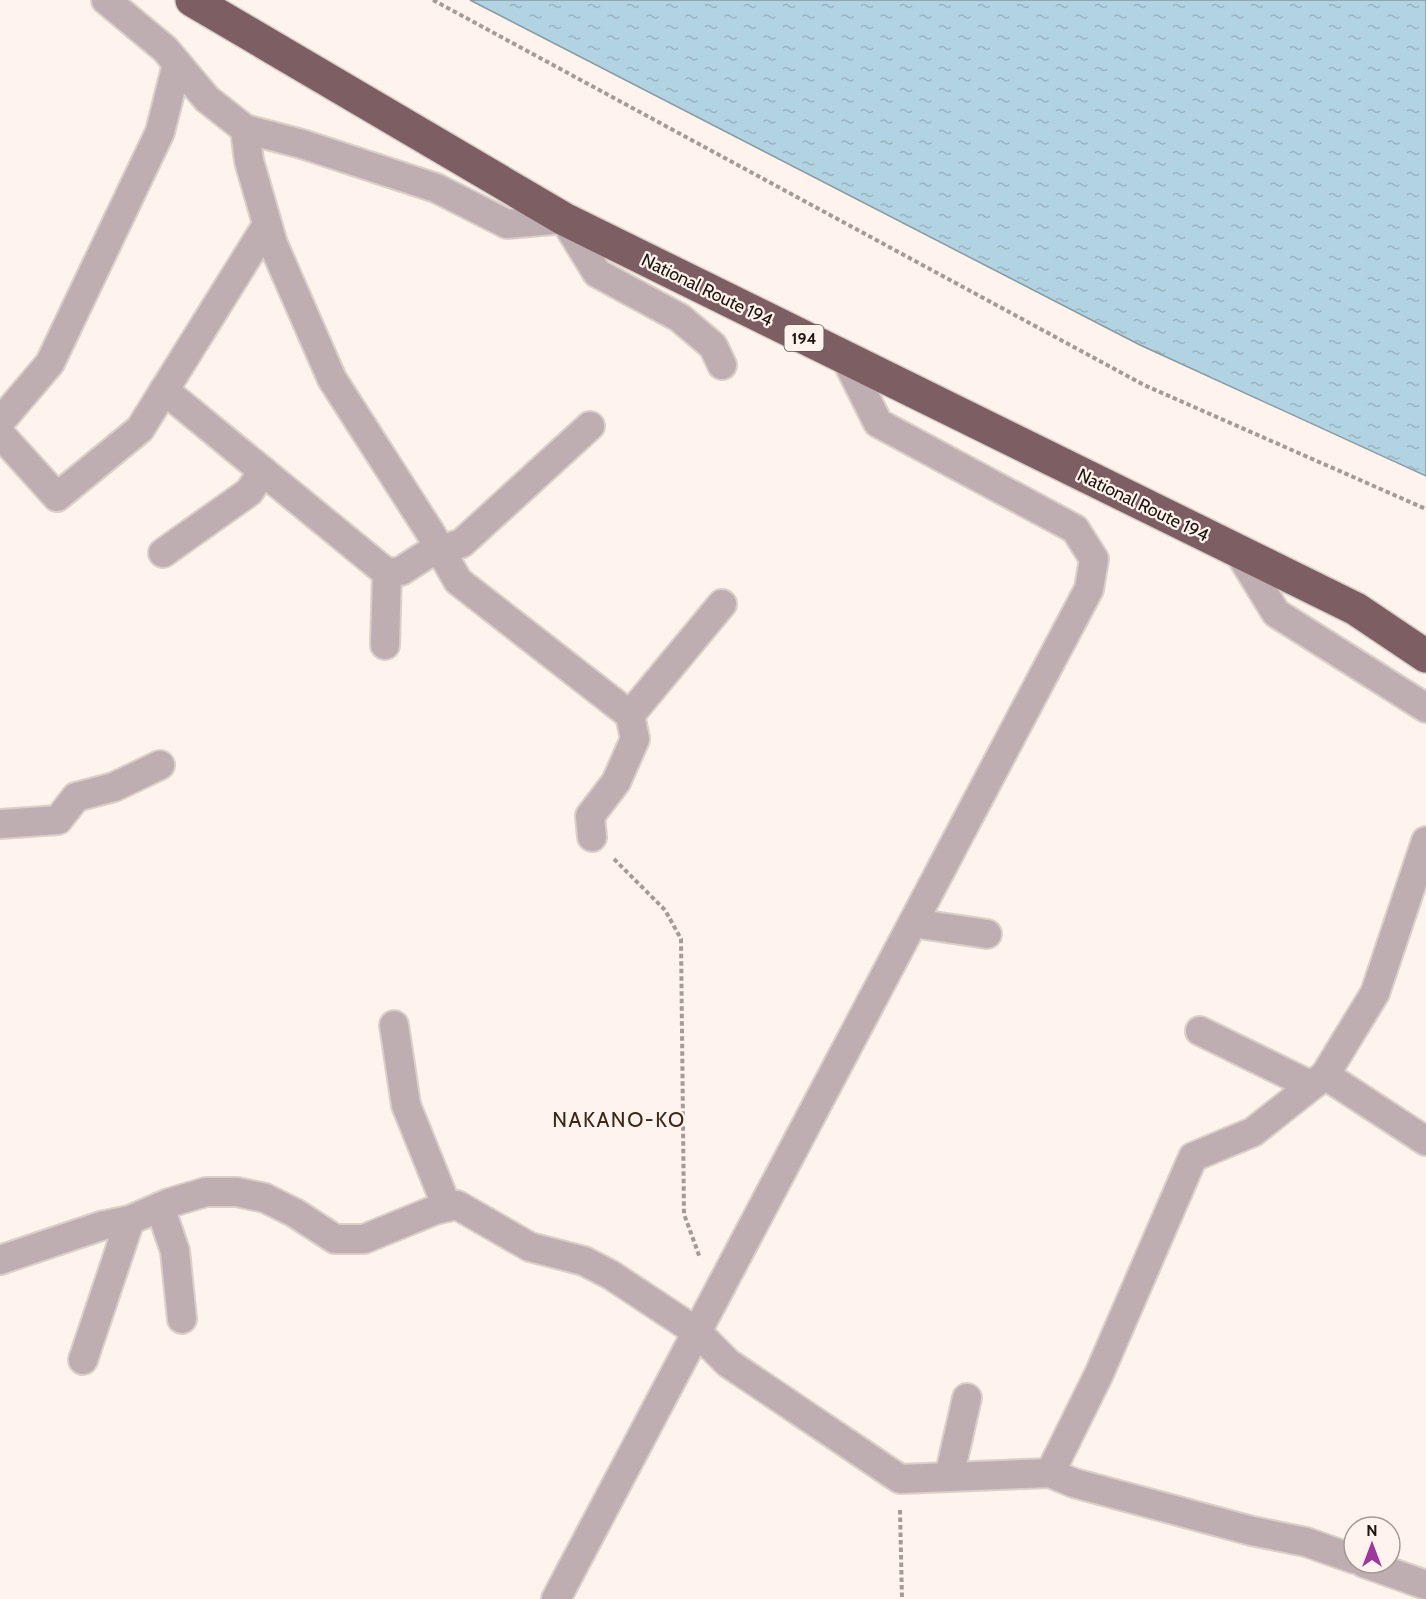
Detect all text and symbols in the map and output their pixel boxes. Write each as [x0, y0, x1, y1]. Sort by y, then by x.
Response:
street label: National Route 194 [638, 249, 776, 331]
road number: 194 [784, 325, 824, 351]
street label: National Route 194 [1074, 464, 1212, 546]
district label: NAKANO-KO [552, 1107, 686, 1132]
north arrow [1342, 1515, 1402, 1575]
text: N [1366, 1521, 1378, 1540]

